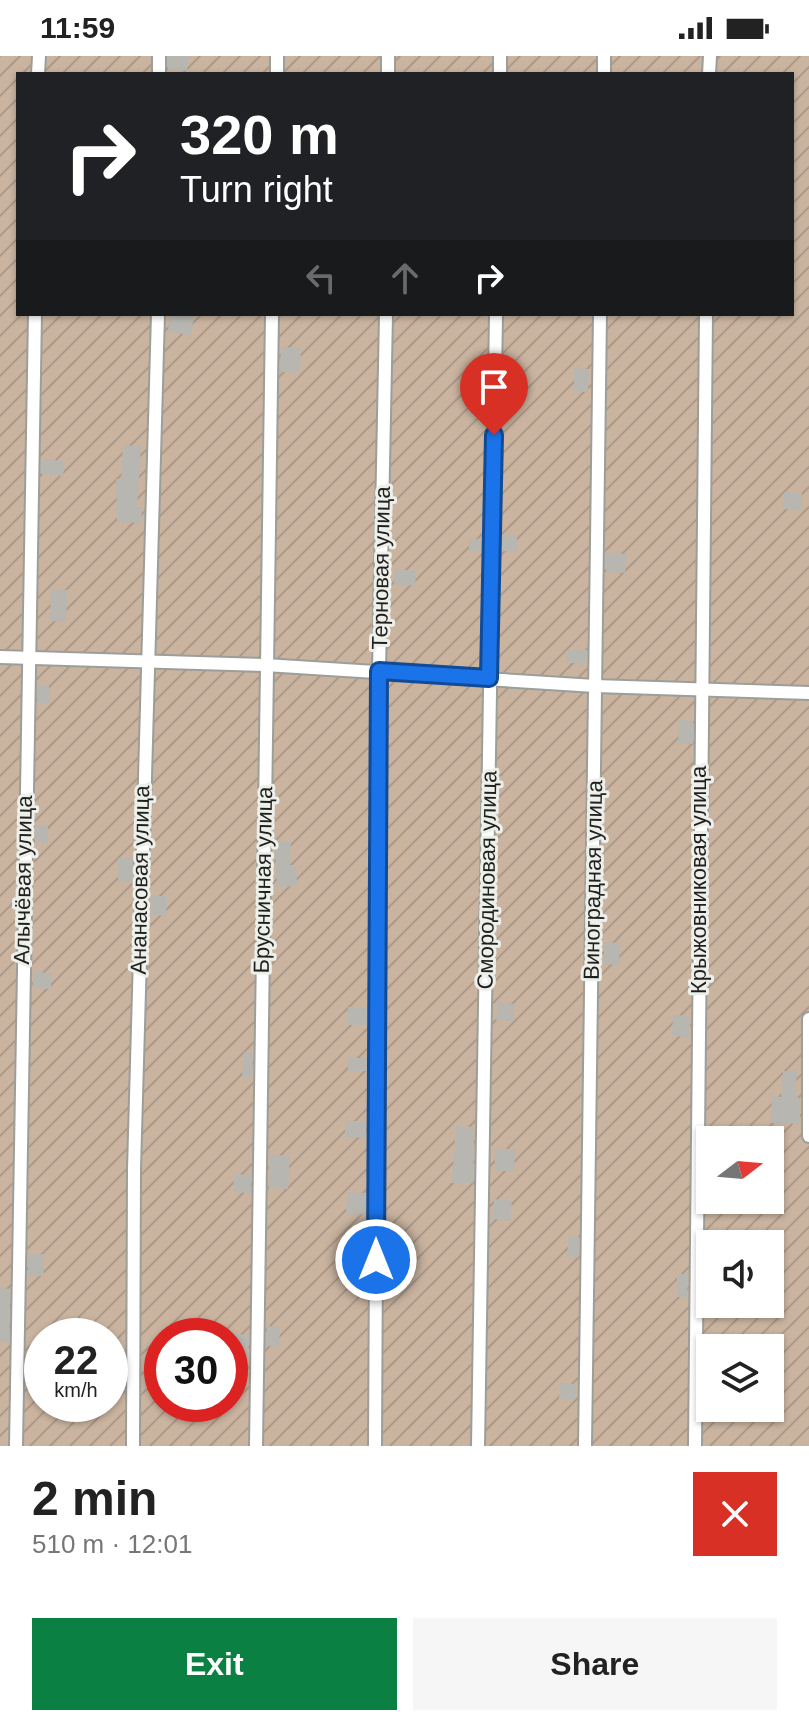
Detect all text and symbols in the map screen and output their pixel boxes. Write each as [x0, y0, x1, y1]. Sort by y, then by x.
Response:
text: 11:59 [40, 11, 115, 44]
text: 320 m [180, 103, 339, 166]
icon: right [48, 104, 152, 208]
text: Turn right [180, 169, 333, 210]
icon: left [299, 256, 343, 300]
icon: ahead [383, 256, 427, 300]
icon: right [467, 256, 511, 300]
pin [460, 353, 528, 435]
icon: arrive [472, 365, 516, 409]
street label: Терновая улица [367, 485, 395, 650]
street label: Крыжовниковая улица [686, 765, 711, 994]
street label: Смородиновая улица [473, 770, 501, 990]
street label: Виноградная улица [579, 779, 607, 980]
street label: Ананасовая улица [126, 784, 154, 975]
street label: Брусничная улица [249, 786, 277, 974]
street label: Алычёвая улица [9, 794, 37, 965]
north arrow [696, 1126, 784, 1214]
map controls [696, 1126, 784, 1422]
position arrow [334, 1218, 418, 1302]
button: sound [696, 1230, 784, 1318]
speed limit sign: 30 [144, 1318, 248, 1422]
button: layers [696, 1334, 784, 1422]
text: 22 [54, 1338, 98, 1382]
text: km/h [54, 1379, 98, 1401]
text: 2 min [32, 1472, 157, 1525]
button: close [693, 1472, 777, 1556]
text: 510 m · 12:01 [32, 1529, 192, 1559]
button: Exit [32, 1618, 397, 1710]
button: Share [413, 1618, 777, 1710]

